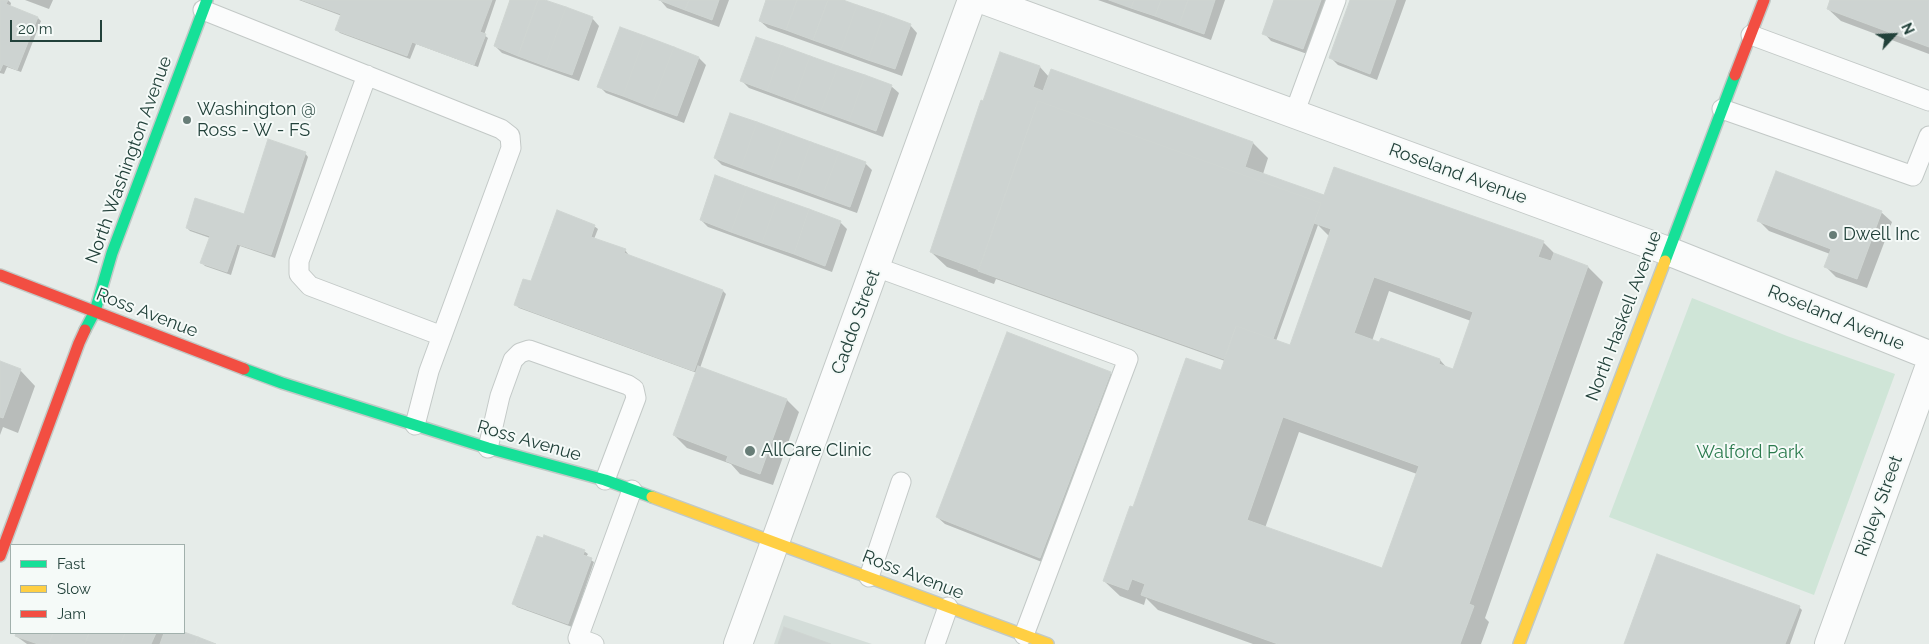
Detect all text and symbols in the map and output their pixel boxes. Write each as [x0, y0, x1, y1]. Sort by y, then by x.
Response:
scale bar [12, 10, 105, 42]
north arrow [1869, 10, 1919, 60]
text: 20 m [18, 20, 53, 38]
text: N [1898, 20, 1917, 37]
street label: North Washington Avenue [81, 53, 177, 267]
place label: Washington @ Ross - W - FS [197, 99, 316, 142]
marker: Washington @ Ross - W - FS [181, 114, 193, 126]
street label: Roseland Avenue [1386, 139, 1530, 209]
place label: Dwell Inc [1843, 224, 1920, 246]
street label: North Haskell Avenue [1582, 228, 1666, 404]
marker: Dwell Inc [1827, 229, 1839, 241]
street label: Caddo Street [827, 267, 885, 377]
street label: Roseland Avenue [1764, 281, 1908, 355]
street label: Ross Avenue [93, 284, 201, 342]
street label: Ross Avenue [474, 416, 584, 466]
place label: AllCare Clinic [761, 440, 872, 462]
park label: Walford Park [1696, 442, 1804, 464]
marker: AllCare Clinic [743, 444, 757, 458]
street label: Ripley Street [1851, 452, 1907, 560]
legend [10, 544, 185, 634]
street label: Ross Avenue [859, 546, 967, 604]
text: Fast [57, 555, 85, 573]
text: Slow [57, 580, 91, 598]
text: Jam [57, 605, 86, 623]

